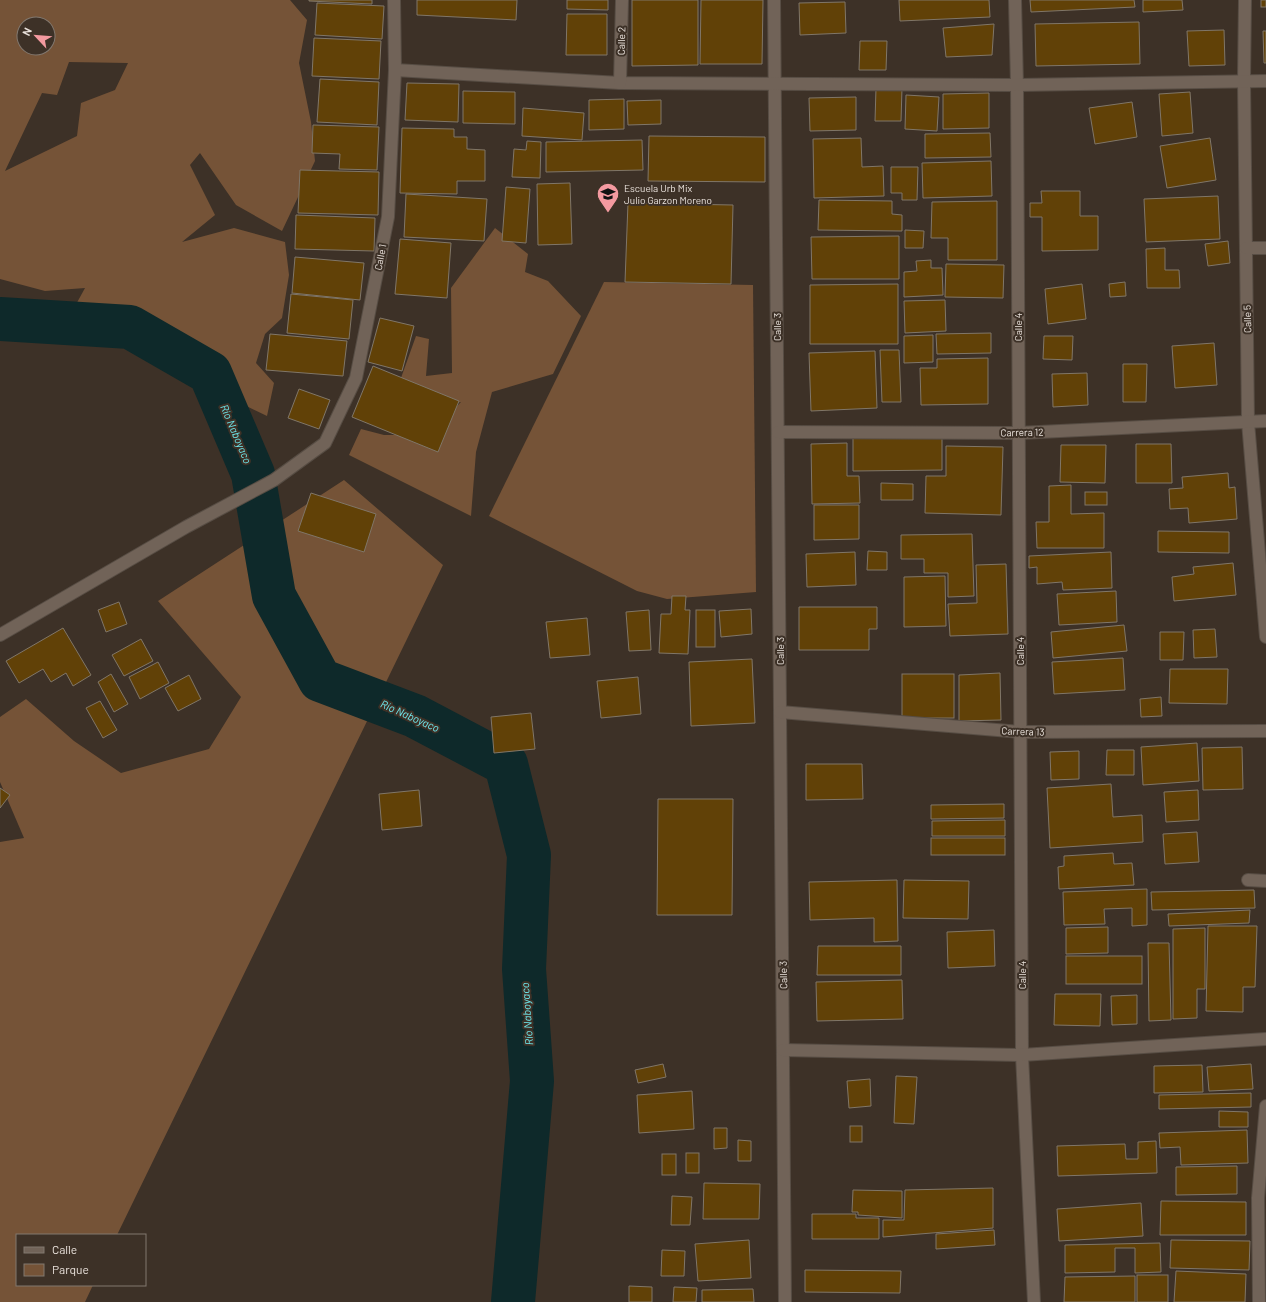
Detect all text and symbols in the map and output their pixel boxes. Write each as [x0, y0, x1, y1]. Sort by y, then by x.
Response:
north arrow [16, 16, 56, 56]
text: N [19, 25, 34, 38]
street label: Calle 2 [615, 27, 627, 55]
school or university icon: Escuela Urb Mix Julio Garzon Moreno [595, 181, 621, 214]
place label: Escuela Urb Mix Julio Garzon Moreno [624, 182, 712, 206]
street label: Calle 1 [372, 243, 388, 271]
street label: Calle 5 [1241, 305, 1253, 333]
street label: Calle 3 [771, 313, 783, 341]
street label: Calle 4 [1012, 313, 1024, 341]
water label: Río Naboyaco [218, 402, 255, 465]
street label: Carrera 12 [1000, 426, 1044, 438]
street label: Calle 3 [774, 637, 786, 665]
street label: Calle 4 [1014, 637, 1026, 665]
water label: Río Naboyaco [379, 697, 442, 734]
street label: Carrera 13 [1001, 724, 1045, 738]
street label: Calle 3 [777, 961, 789, 989]
street label: Calle 4 [1016, 961, 1028, 989]
water label: Río Naboyaco [518, 982, 535, 1046]
legend [16, 1234, 146, 1286]
text: Calle [52, 1242, 77, 1256]
text: Parque [52, 1262, 89, 1276]

